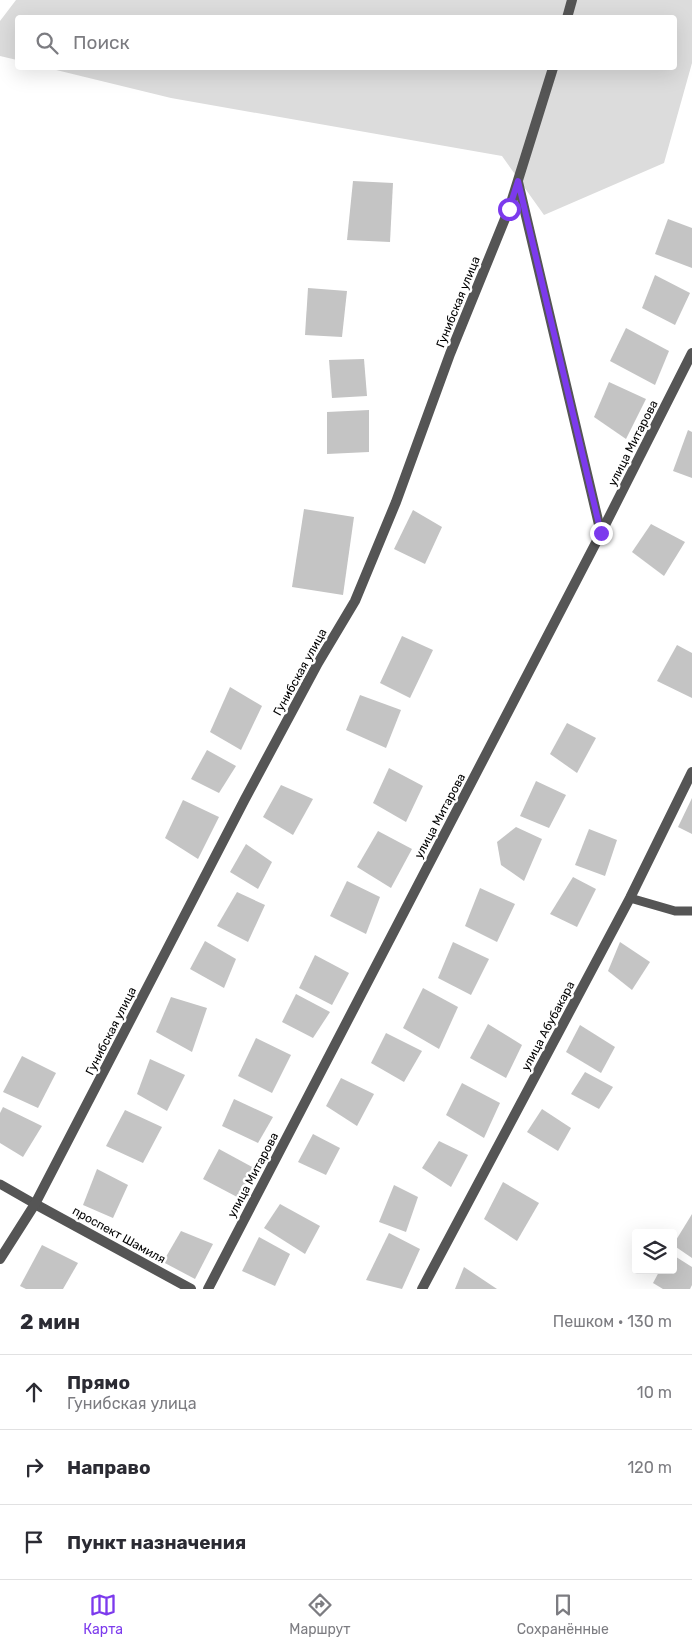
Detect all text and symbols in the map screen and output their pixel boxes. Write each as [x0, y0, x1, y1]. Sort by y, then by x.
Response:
search box [15, 15, 677, 70]
icon: search [33, 29, 61, 57]
text: Поиск [73, 31, 130, 54]
route start [498, 198, 521, 221]
street label: Гунибская улица [433, 254, 483, 350]
street label: улица Митарова [605, 398, 661, 488]
route end [590, 522, 613, 545]
street label: Гунибская улица [270, 626, 330, 718]
street label: улица Митарова [412, 771, 468, 861]
street label: улица Абубакара [518, 979, 578, 1073]
street label: Гунибская улица [83, 985, 139, 1077]
street label: улица Митарова [225, 1130, 281, 1220]
street label: проспект Шамиля [70, 1204, 168, 1266]
map controls [632, 1229, 677, 1274]
button: layers [632, 1229, 677, 1274]
text: 2 мин [20, 1309, 80, 1334]
text: Пешком · 130 m [553, 1312, 672, 1331]
text: Прямо [67, 1371, 130, 1394]
icon: ahead [20, 1378, 48, 1406]
text: 10 m [637, 1383, 672, 1402]
text: Гунибская улица [67, 1394, 197, 1413]
icon: right [20, 1453, 48, 1481]
text: Направо [67, 1456, 151, 1479]
text: 120 m [627, 1458, 672, 1477]
icon: arrive [20, 1528, 48, 1556]
text: Пункт назначения [67, 1531, 246, 1554]
tab: Карта [83, 1591, 123, 1638]
tab: Маршрут [289, 1591, 350, 1638]
tab: Сохранённые [517, 1591, 609, 1638]

